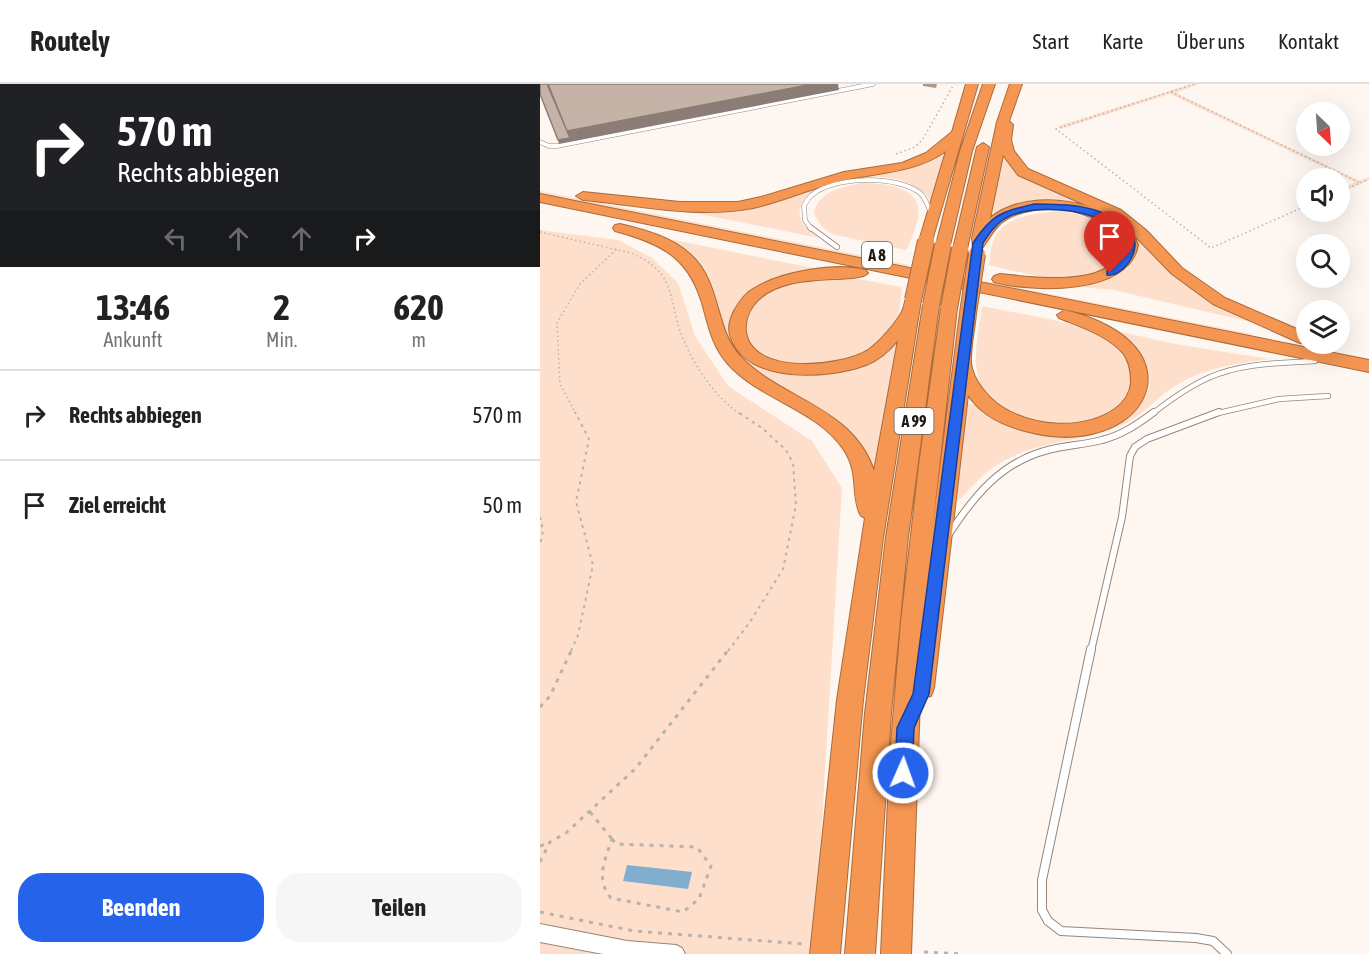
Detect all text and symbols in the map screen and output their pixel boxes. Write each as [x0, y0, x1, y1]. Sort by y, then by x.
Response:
text: Routely [30, 25, 110, 57]
text: Start [1033, 29, 1069, 53]
text: Karte [1102, 29, 1143, 53]
text: Über uns [1176, 29, 1245, 53]
text: Kontakt [1278, 29, 1339, 53]
north arrow [1296, 102, 1350, 156]
map controls [1296, 102, 1350, 354]
text: 570 m [117, 107, 212, 155]
icon: right [18, 108, 96, 186]
text: Rechts abbiegen [117, 157, 280, 188]
button: sound [1296, 168, 1350, 222]
pin [1084, 211, 1135, 273]
icon: arrive [1093, 220, 1126, 253]
icon: left [159, 222, 192, 255]
icon: ahead [222, 222, 255, 255]
icon: ahead [285, 222, 318, 255]
icon: right [348, 222, 381, 255]
button: search [1296, 234, 1350, 288]
road number: A 8 [862, 242, 892, 268]
text: 13:46 [96, 286, 170, 328]
text: 2 [273, 286, 290, 328]
text: 620 [393, 286, 444, 328]
button: layers [1296, 300, 1350, 354]
text: Ankunft [104, 328, 162, 351]
text: Min. [266, 328, 297, 351]
text: m [411, 328, 426, 351]
icon: right [18, 399, 51, 432]
text: Rechts abbiegen [69, 402, 202, 428]
text: 570 m [472, 402, 522, 428]
road number: A 99 [894, 408, 934, 434]
icon: arrive [18, 489, 51, 522]
text: Ziel erreicht [69, 492, 166, 518]
text: 50 m [482, 492, 522, 518]
position arrow [871, 741, 935, 805]
button: Beenden [18, 873, 264, 942]
button: Teilen [276, 873, 522, 942]

